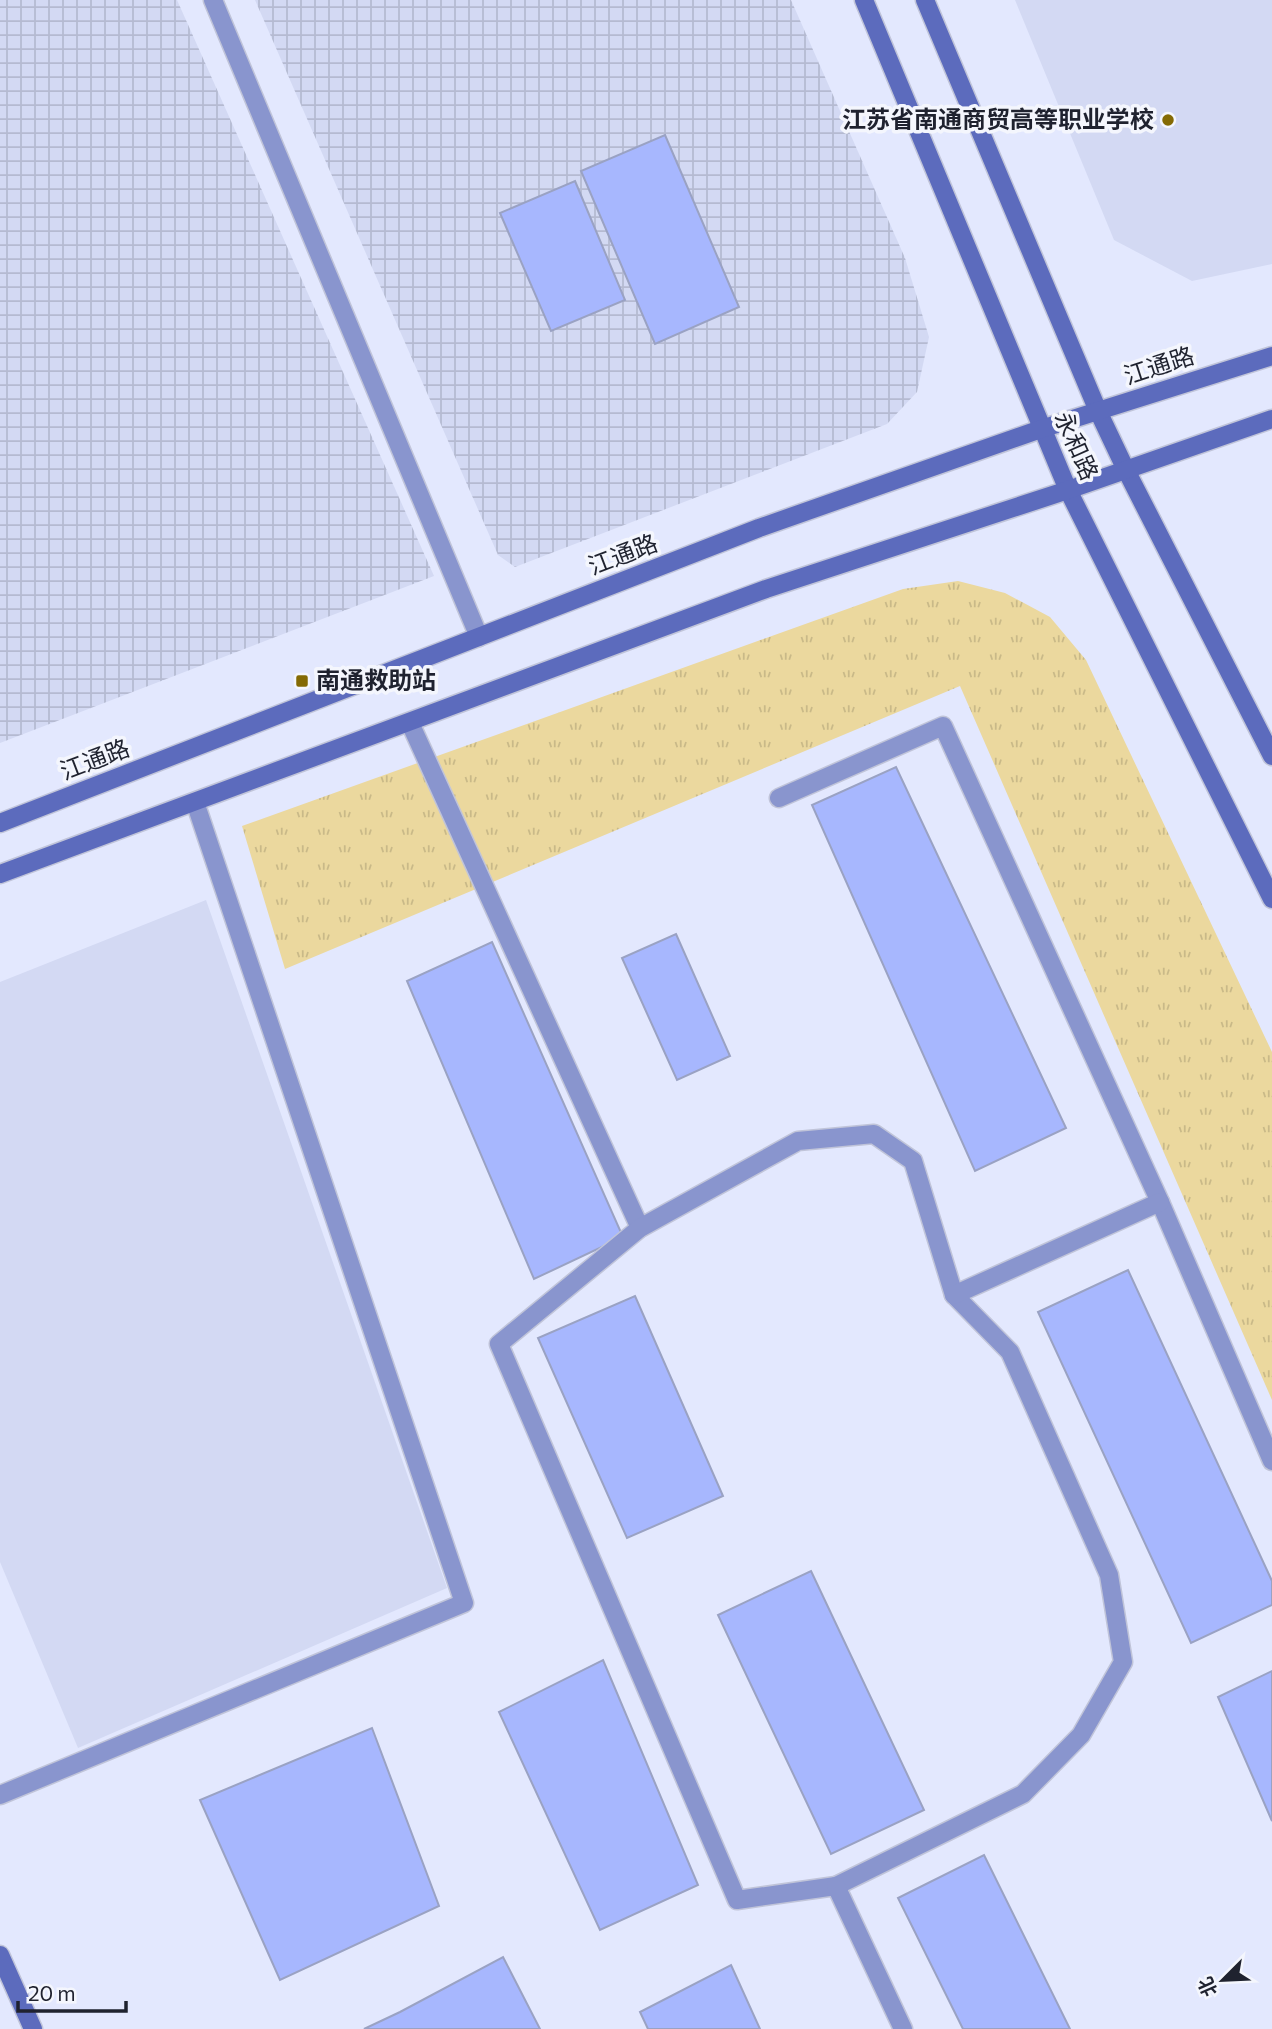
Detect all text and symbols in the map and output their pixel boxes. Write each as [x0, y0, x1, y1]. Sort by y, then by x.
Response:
place label: 江苏省南通商贸高等职业学校 [842, 104, 1154, 133]
marker: 江苏省南通商贸高等职业学校 [1160, 112, 1176, 128]
street label: 江通路 [1120, 340, 1197, 389]
street label: 永和路 [1049, 407, 1105, 484]
street label: 江通路 [584, 527, 661, 580]
place label: 南通救助站 [316, 665, 436, 694]
marker: 南通救助站 [294, 673, 310, 689]
street label: 江通路 [56, 732, 133, 785]
north arrow [1188, 1945, 1258, 2015]
scale bar [18, 1969, 126, 2013]
text: 北 [1193, 1974, 1221, 2000]
text: 20 m [28, 1980, 76, 2005]

